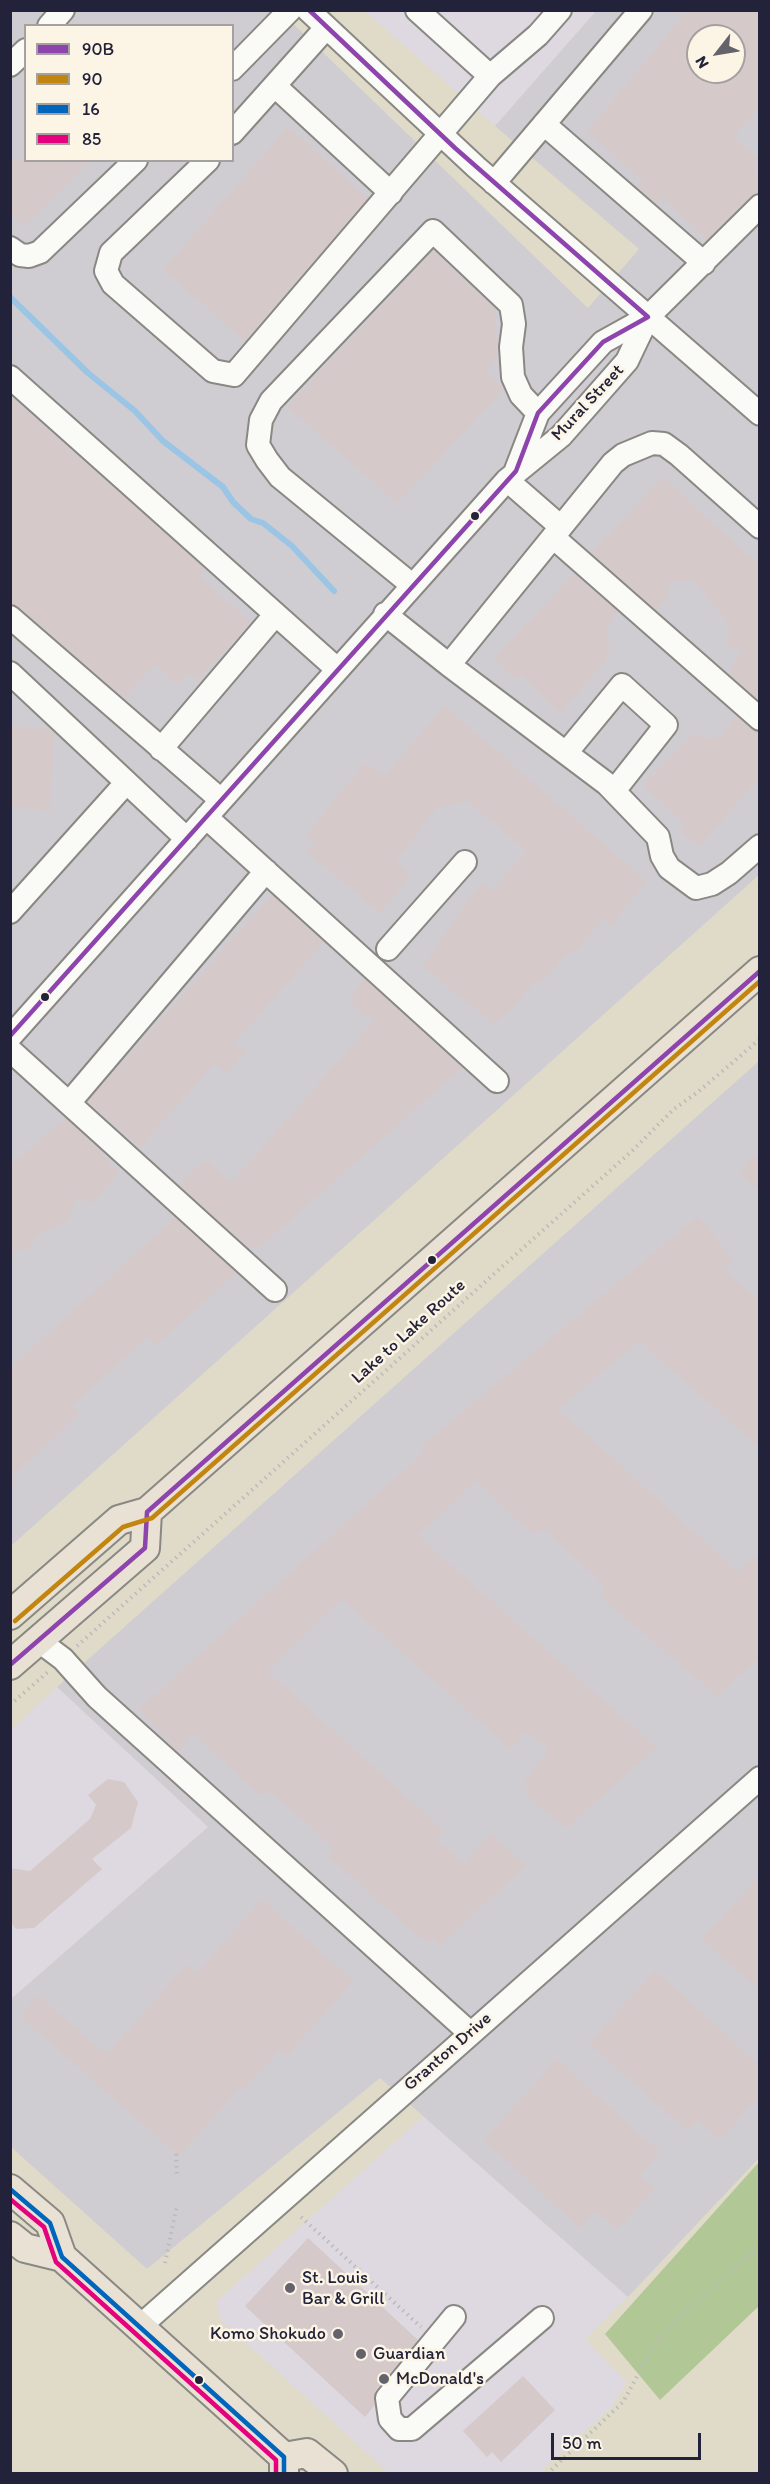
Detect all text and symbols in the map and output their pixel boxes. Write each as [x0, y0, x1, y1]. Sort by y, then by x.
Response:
legend [24, 24, 234, 162]
north arrow [686, 24, 746, 84]
text: 90B [82, 38, 114, 60]
text: N [691, 53, 713, 72]
text: 90 [82, 68, 103, 90]
text: 16 [82, 98, 100, 120]
text: 85 [82, 128, 101, 150]
street label: Mural Street [547, 360, 629, 446]
unlabelled marker [469, 510, 481, 522]
unlabelled marker [39, 991, 51, 1003]
unlabelled marker [426, 1254, 438, 1266]
street label: Lake to Lake Route [348, 1275, 470, 1389]
street label: Granton Drive [400, 2008, 496, 2096]
place label: St. Louis Bar & Grill [302, 2267, 384, 2310]
marker: St. Louis Bar & Grill [283, 2281, 297, 2295]
place label: Komo Shokudo [210, 2323, 326, 2345]
marker: Komo Shokudo [331, 2327, 345, 2341]
place label: Guardian [373, 2343, 445, 2365]
marker: Guardian [354, 2347, 368, 2361]
place label: McDonald's [396, 2368, 484, 2390]
marker: McDonald's [377, 2372, 391, 2386]
unlabelled marker [193, 2374, 205, 2386]
scale bar [554, 2421, 704, 2459]
text: 50 m [562, 2432, 602, 2454]

